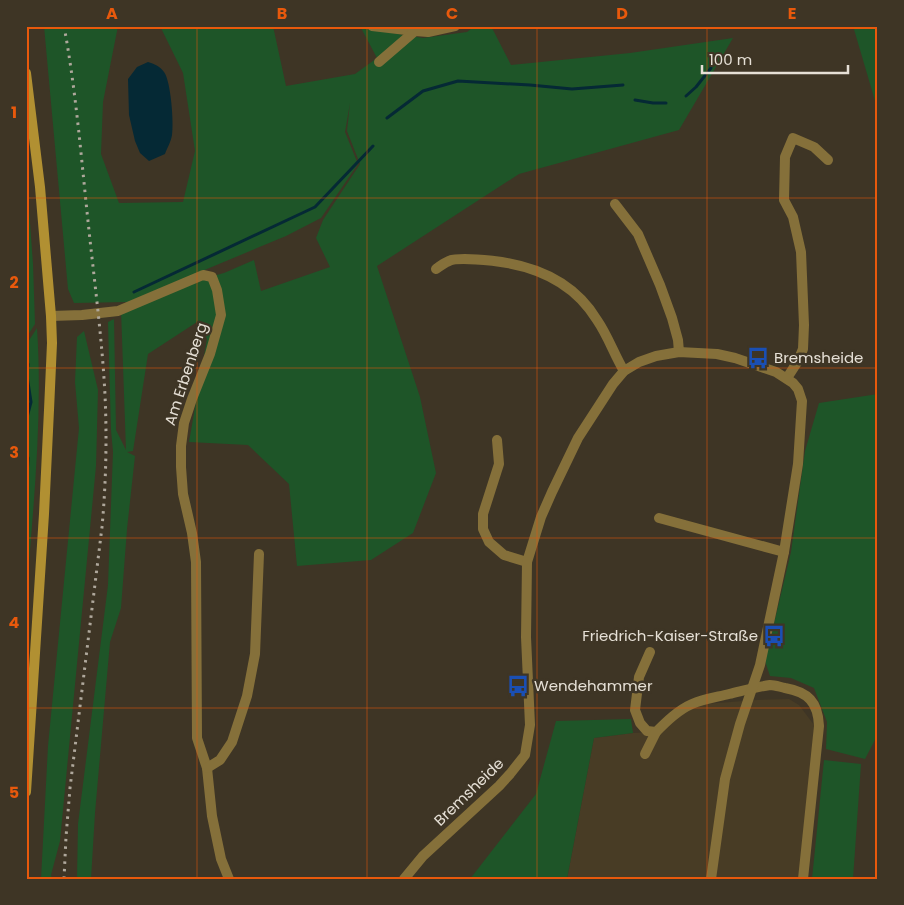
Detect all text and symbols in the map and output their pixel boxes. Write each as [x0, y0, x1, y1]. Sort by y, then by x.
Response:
text: A [106, 2, 118, 25]
text: B [277, 2, 287, 25]
text: C [446, 2, 458, 25]
text: D [616, 2, 628, 25]
text: E [788, 2, 796, 25]
scale bar [702, 42, 848, 74]
text: 100 m [709, 49, 752, 70]
text: 1 [11, 101, 17, 124]
text: 2 [9, 271, 19, 294]
street label: Am Erbenberg [159, 320, 212, 428]
bus stop icon: Bremsheide [745, 345, 771, 371]
place label: Bremsheide [774, 347, 863, 368]
text: 3 [9, 441, 19, 464]
text: 4 [9, 611, 20, 634]
bus stop icon: Friedrich-Kaiser-Straße [761, 623, 787, 649]
place label: Friedrich-Kaiser-Straße [582, 625, 758, 646]
bus stop icon: Wendehammer [505, 673, 531, 699]
place label: Wendehammer [534, 675, 653, 696]
street label: Bremsheide [429, 753, 508, 830]
text: 5 [9, 781, 19, 804]

